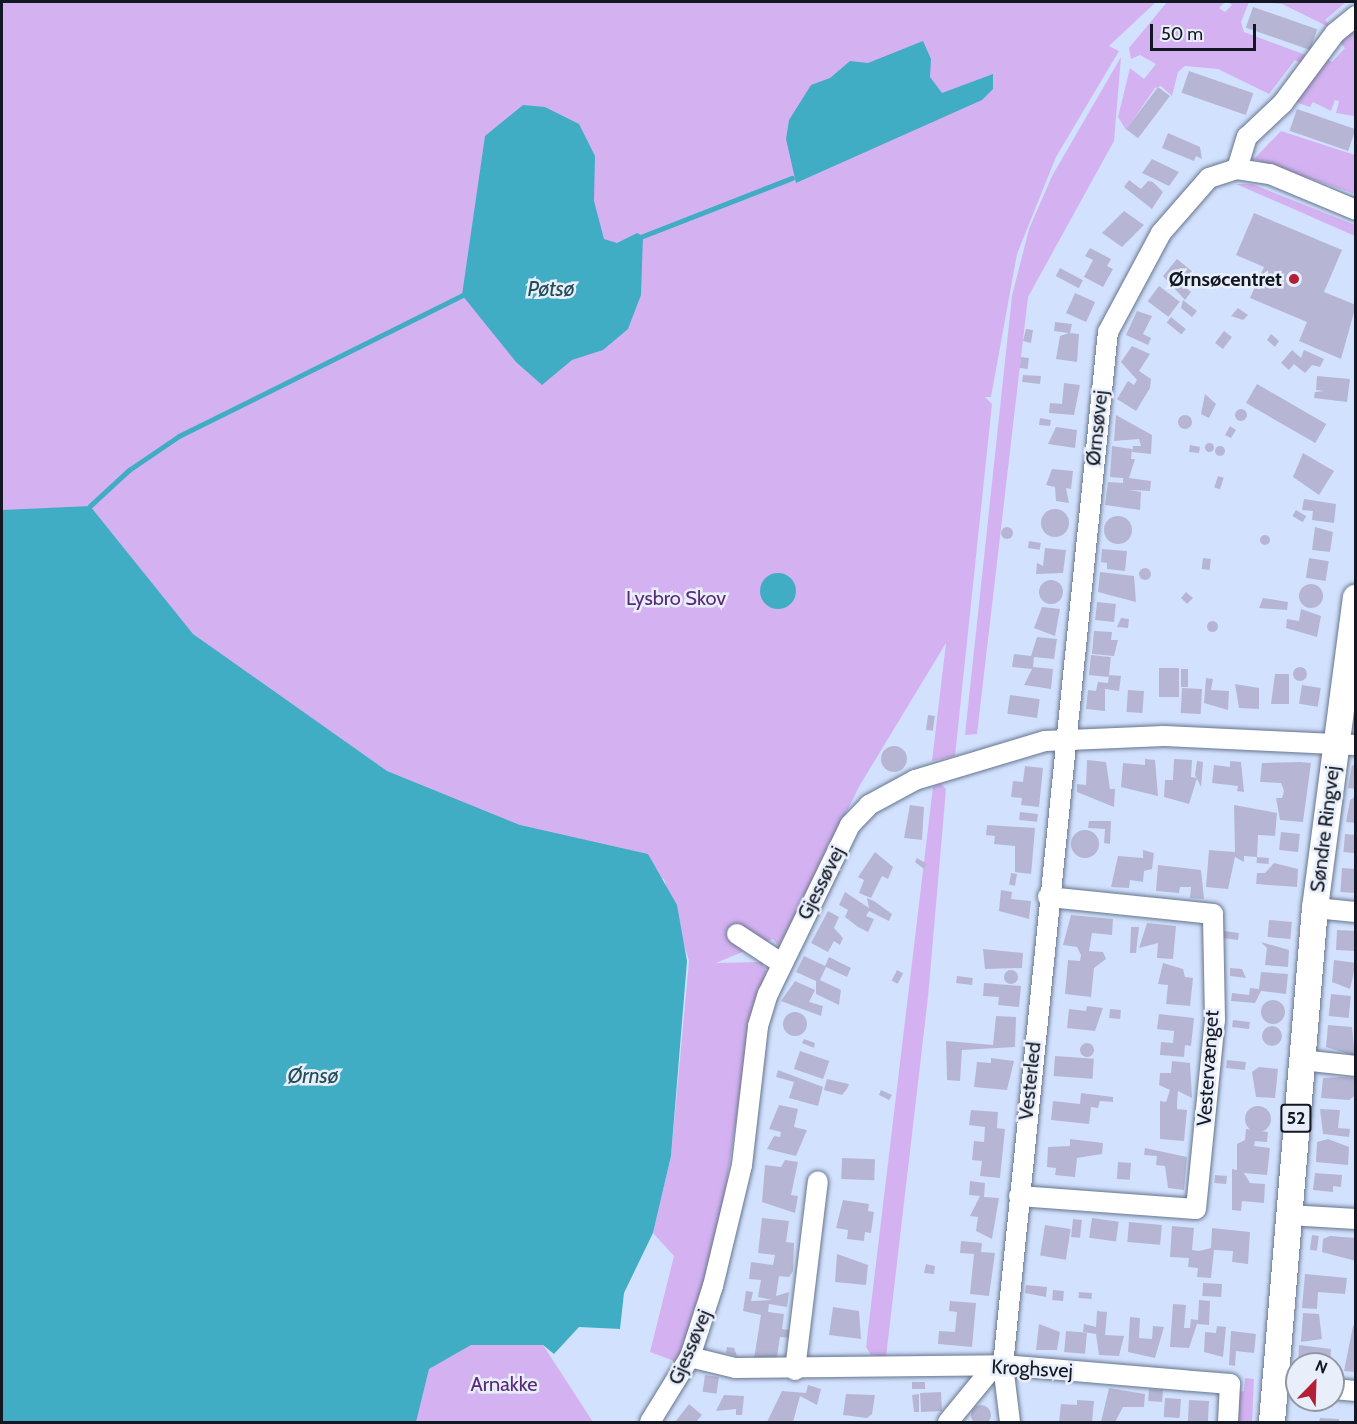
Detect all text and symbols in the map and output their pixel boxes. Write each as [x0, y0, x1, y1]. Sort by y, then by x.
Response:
scale bar [1153, 12, 1260, 50]
text: 50 m [1161, 23, 1203, 45]
place label: Ørnsøcentret [1169, 267, 1282, 291]
marker: Ørnsøcentret [1287, 272, 1301, 286]
water label: Pøtsø [527, 276, 575, 302]
street label: Ørnsøvej [1081, 389, 1113, 467]
park label: Lysbro Skov [626, 586, 726, 610]
street label: Søndre Ringvej [1305, 764, 1345, 894]
street label: Gjessøvej [792, 842, 850, 924]
street label: Vestervænget [1192, 1009, 1224, 1127]
street label: Vesterled [1014, 1041, 1046, 1121]
water label: Ørnsø [287, 1063, 339, 1089]
road number: 52 [1280, 1103, 1312, 1133]
street label: Gjessøvej [663, 1306, 717, 1388]
north arrow [1285, 1352, 1345, 1412]
street label: Kroghsvej [991, 1355, 1073, 1383]
text: N [1313, 1356, 1330, 1378]
park label: Arnakke [470, 1372, 538, 1396]

